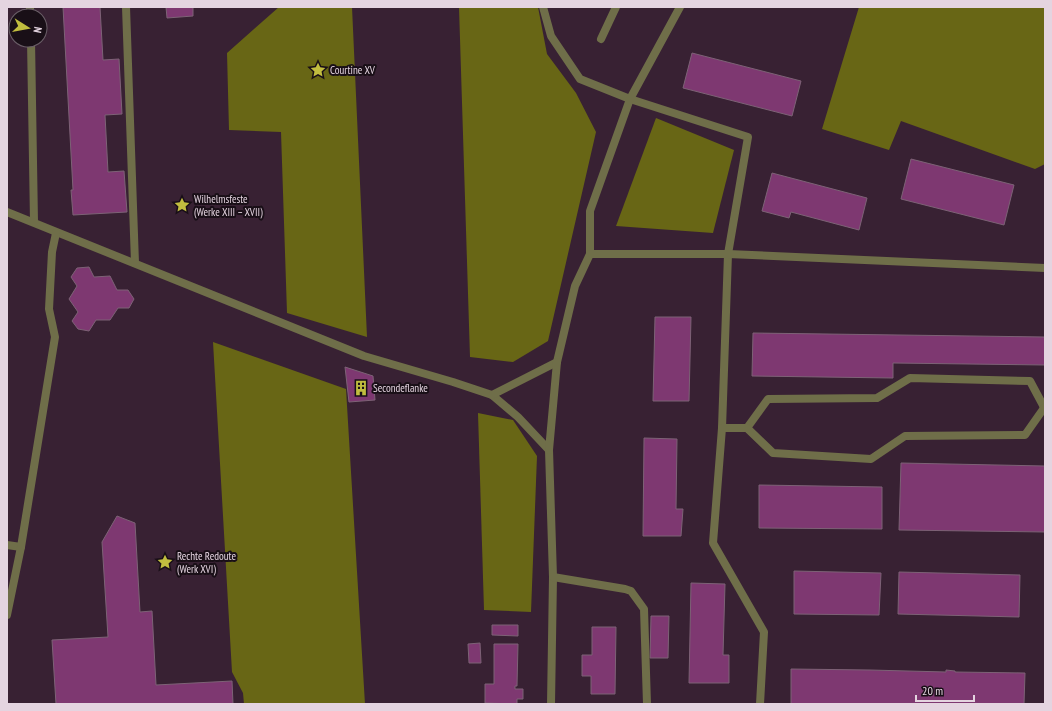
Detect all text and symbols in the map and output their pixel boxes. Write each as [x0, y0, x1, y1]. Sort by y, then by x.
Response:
north arrow [8, 8, 48, 48]
text: N [30, 26, 45, 34]
place icon: Courtine XV [309, 61, 327, 79]
place label: Courtine XV [330, 63, 376, 77]
place label: Wilhelmsfeste (Werke XIII – XVII) [194, 192, 263, 219]
place icon: Wilhelmsfeste (Werke XIII – XVII) [173, 196, 191, 214]
building icon: Secondeflanke [352, 379, 370, 397]
place label: Secondeflanke [373, 381, 428, 395]
place label: Rechte Redoute (Werk XVI) [177, 549, 236, 576]
place icon: Rechte Redoute (Werk XVI) [156, 553, 174, 571]
scale bar [916, 677, 974, 703]
text: 20 m [922, 683, 943, 698]

